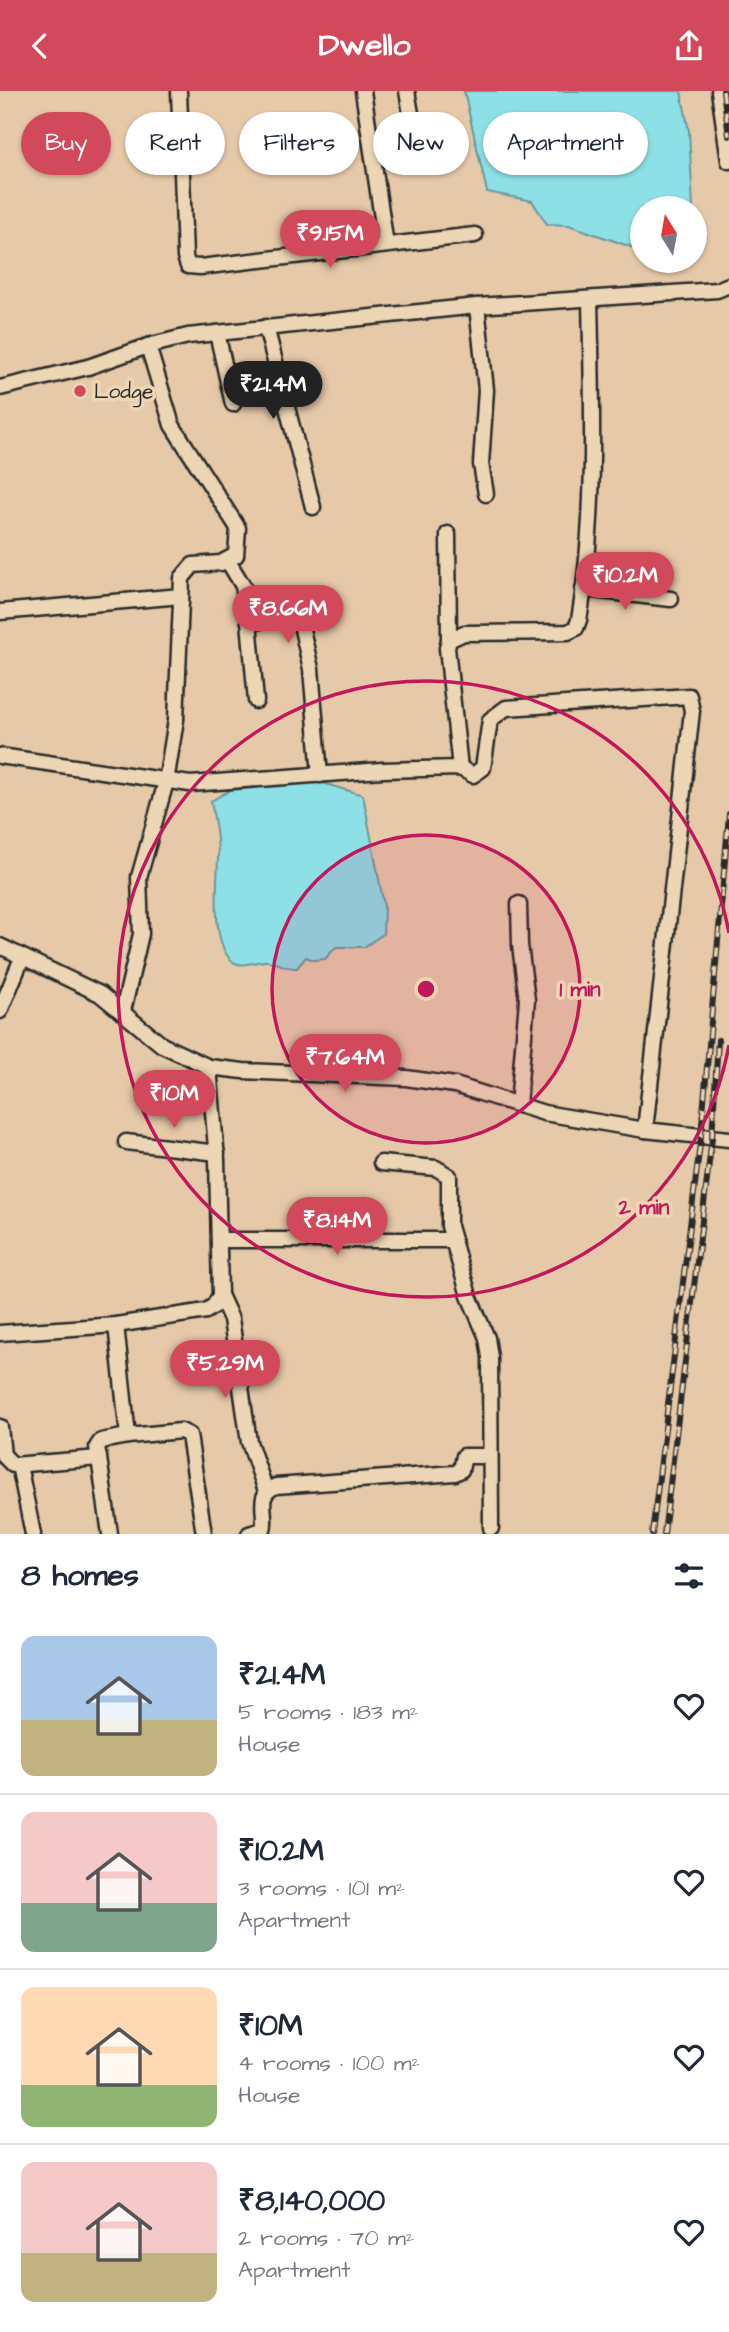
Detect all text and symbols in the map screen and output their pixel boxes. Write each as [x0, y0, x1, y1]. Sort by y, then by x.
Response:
text: Dwello [319, 23, 411, 68]
icon: back [21, 27, 59, 65]
icon: share [670, 27, 708, 65]
chip: Buy [21, 112, 111, 175]
chip: Rent [125, 112, 225, 175]
chip: Filters [239, 112, 359, 175]
chip: New [373, 112, 469, 175]
chip: Apartment [483, 112, 648, 175]
north arrow [630, 196, 707, 273]
map controls [630, 196, 707, 273]
pin: ₹9.15M [273, 211, 387, 270]
text: ₹9.15M [296, 217, 364, 249]
pin: ₹21.4M [216, 361, 330, 421]
text: ₹21.4M [239, 368, 307, 400]
place label: Lodge [94, 377, 153, 408]
marker: Lodge [72, 383, 88, 399]
pin: ₹10.2M [568, 553, 682, 612]
text: ₹10.2M [592, 559, 658, 591]
pin: ₹8.66M [231, 585, 345, 645]
text: ₹8.66M [248, 592, 328, 624]
text: 1 min [559, 975, 601, 1004]
centre of rings [414, 977, 438, 1001]
pin: ₹7.64M [288, 1035, 402, 1094]
text: ₹7.64M [305, 1041, 385, 1073]
pin: ₹10M [133, 1070, 215, 1130]
text: ₹10M [149, 1077, 199, 1109]
text: 2 min [618, 1193, 670, 1222]
pin: ₹8.14M [280, 1197, 394, 1257]
text: ₹8.14M [303, 1204, 371, 1236]
pin: ₹5.29M [168, 1341, 282, 1400]
text: ₹5.29M [186, 1347, 264, 1379]
text: 8 homes [21, 1555, 139, 1597]
icon: filters [670, 1557, 708, 1595]
text: ₹21.4M [238, 1654, 326, 1696]
icon: home [77, 1664, 161, 1748]
icon: heart [670, 1687, 708, 1725]
text: 5 rooms · 183 m² [238, 1696, 418, 1728]
text: House [238, 1728, 301, 1760]
text: ₹10.2M [238, 1830, 324, 1872]
icon: home [77, 1840, 161, 1924]
icon: heart [670, 1863, 708, 1901]
text: 3 rooms · 101 m² [238, 1872, 405, 1904]
text: Apartment [238, 1904, 350, 1936]
text: ₹10M [238, 2005, 303, 2047]
icon: home [77, 2015, 161, 2099]
icon: heart [670, 2038, 708, 2076]
text: 4 rooms · 100 m² [238, 2047, 420, 2079]
text: House [238, 2079, 301, 2111]
text: ₹8,140,000 [238, 2180, 385, 2222]
icon: home [77, 2190, 161, 2274]
icon: heart [670, 2213, 708, 2251]
text: 2 rooms · 70 m² [238, 2222, 414, 2254]
text: Apartment [238, 2254, 350, 2286]

